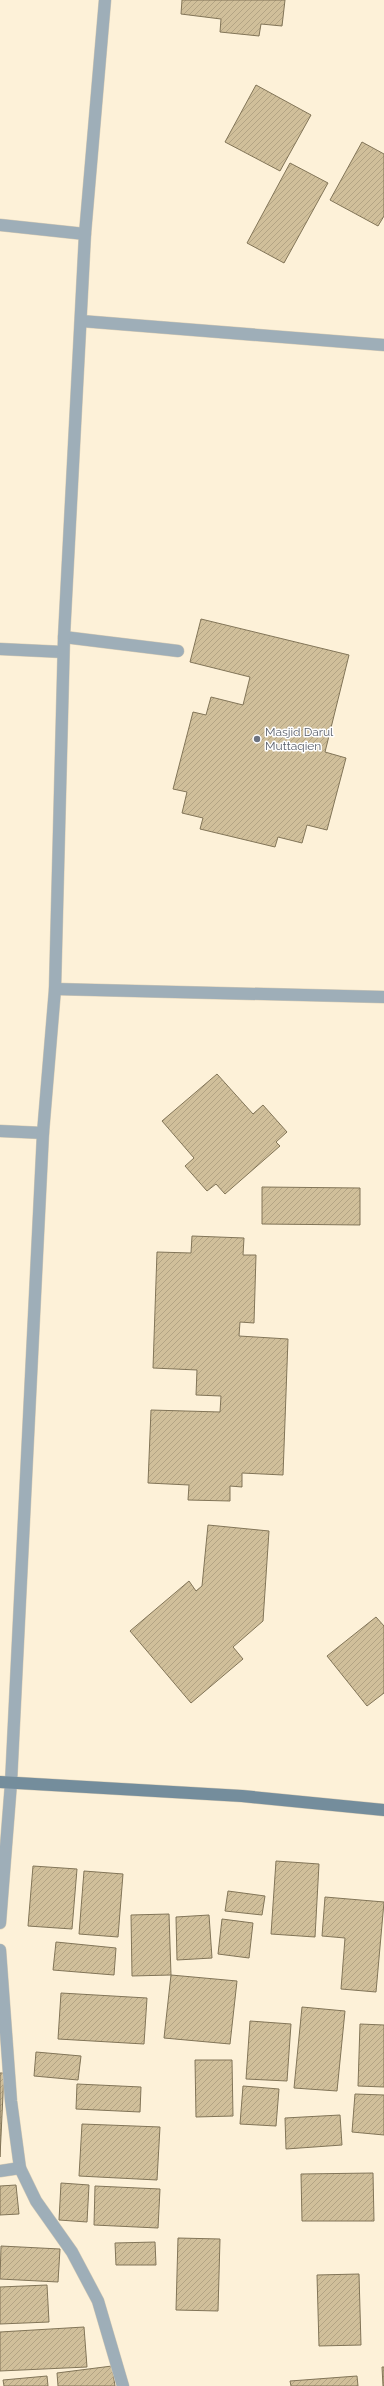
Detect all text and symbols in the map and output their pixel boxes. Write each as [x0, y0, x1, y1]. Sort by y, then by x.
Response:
place label: Masjid Darul Muttaqien [265, 725, 334, 753]
marker: Masjid Darul Muttaqien [252, 734, 262, 744]

